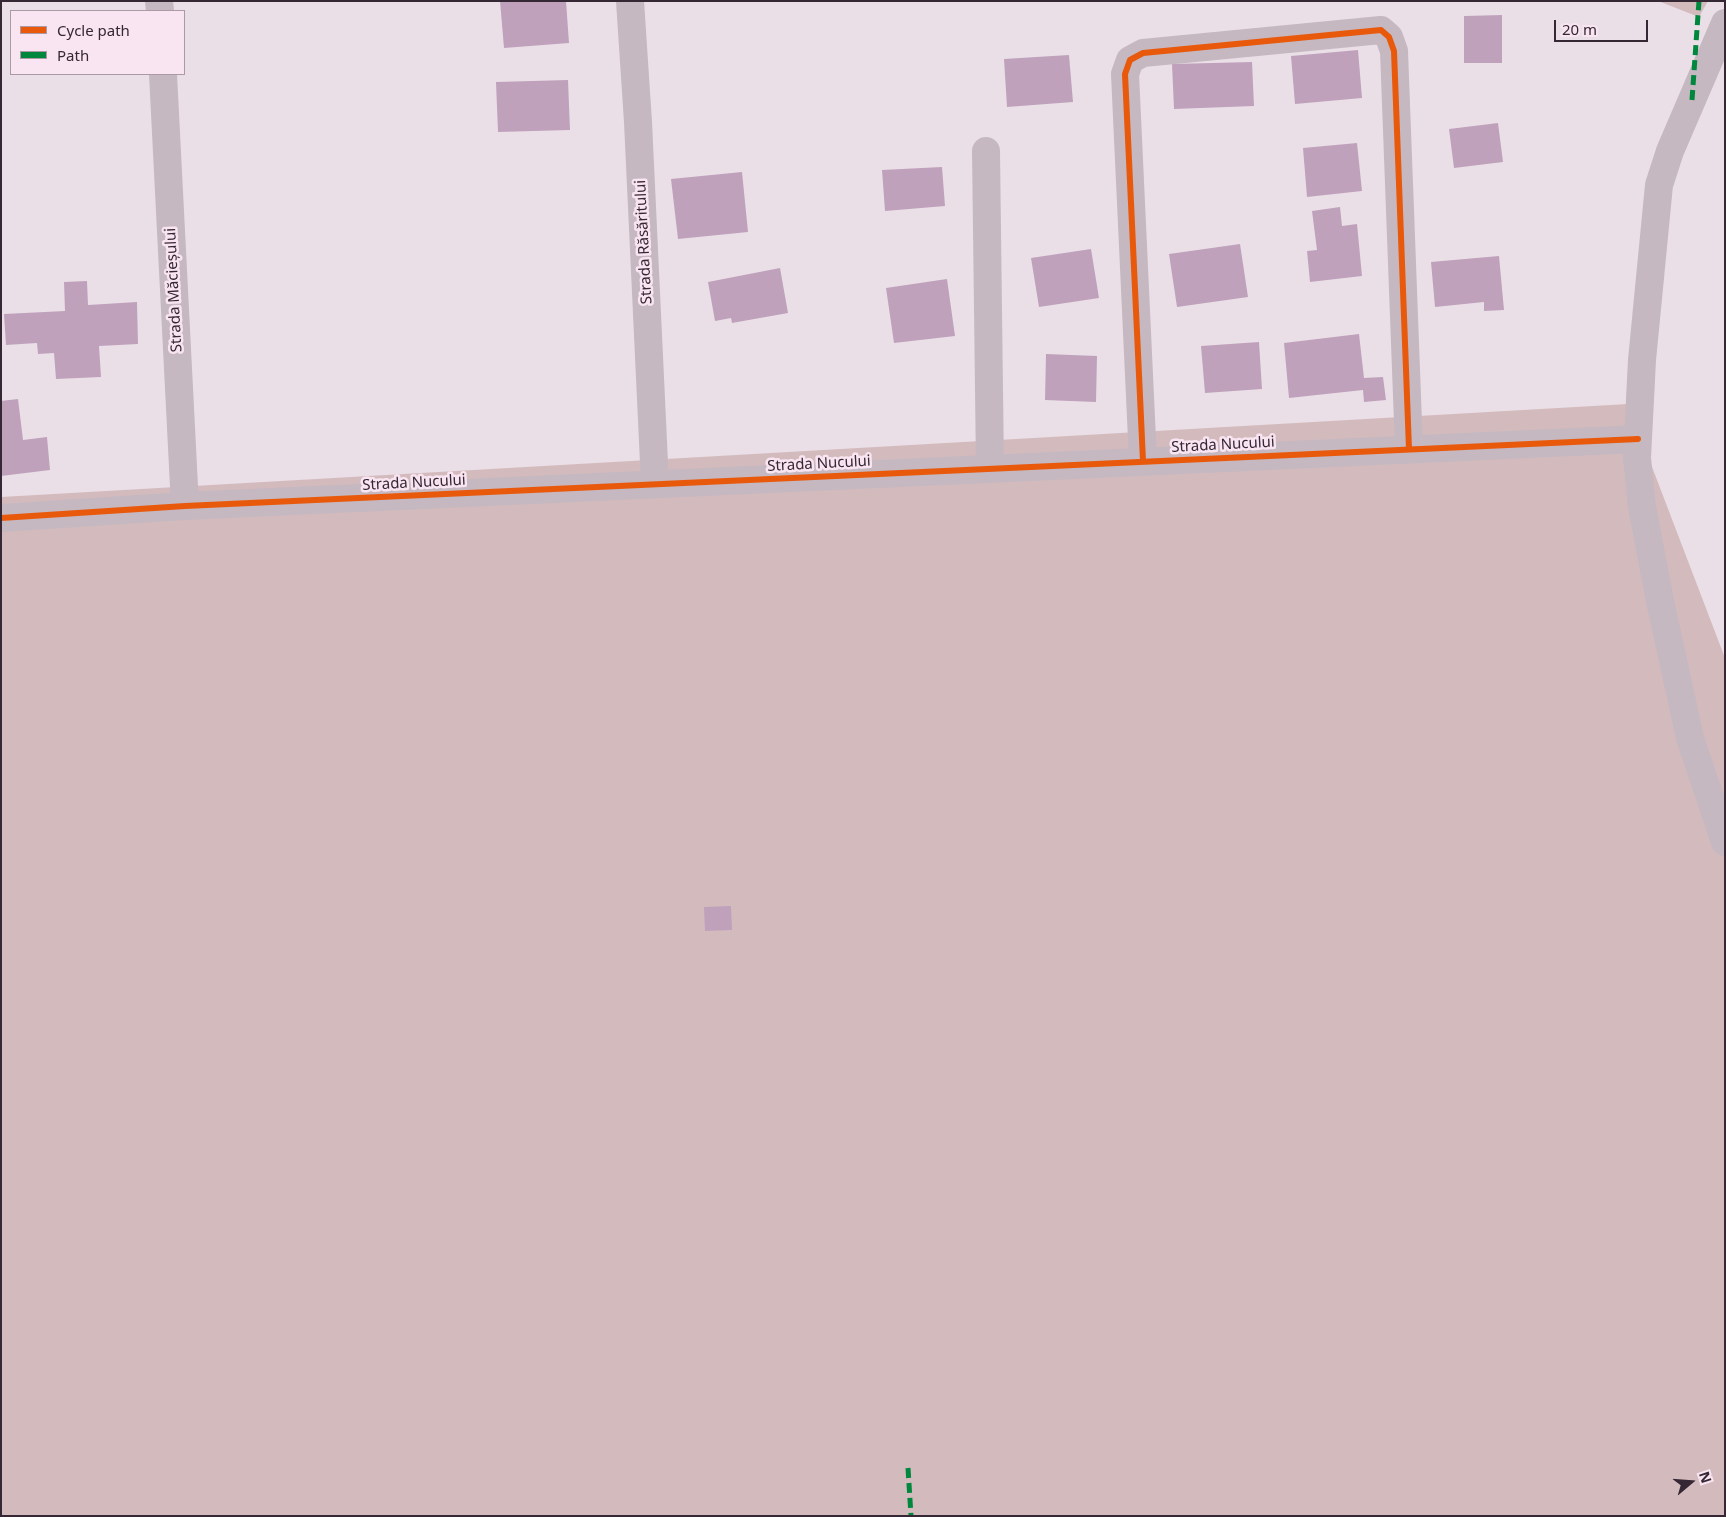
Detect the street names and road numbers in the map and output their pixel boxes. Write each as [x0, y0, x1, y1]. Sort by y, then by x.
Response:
street label: Strada Răsăritului [632, 179, 656, 305]
street label: Strada Măcieșului [162, 227, 186, 353]
street label: Strada Nucului [1171, 433, 1275, 457]
street label: Strada Nucului [767, 452, 871, 476]
street label: Strada Nucului [362, 471, 466, 495]

